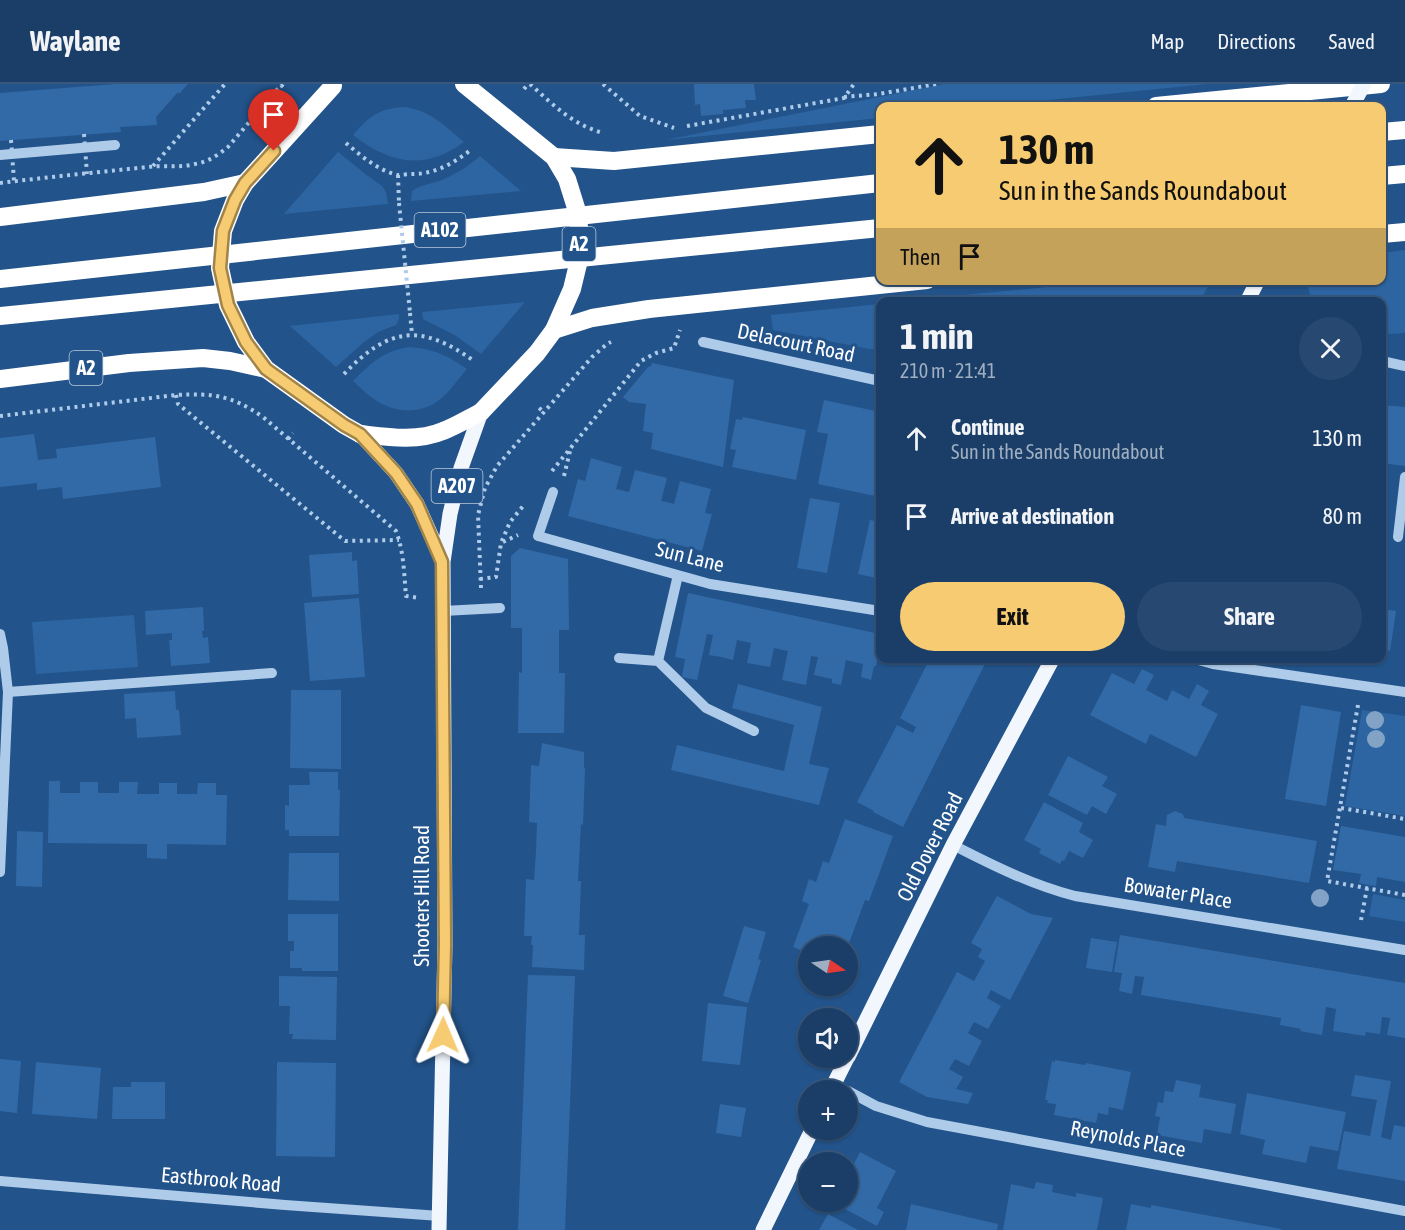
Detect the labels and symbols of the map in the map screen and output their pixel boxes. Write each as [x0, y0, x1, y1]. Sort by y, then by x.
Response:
pin [248, 89, 299, 151]
road number: A102 [414, 213, 466, 247]
road number: A2 [562, 227, 596, 261]
street label: Delacourt Road [735, 318, 857, 366]
road number: A2 [70, 351, 103, 385]
road number: A207 [432, 469, 482, 503]
street label: Sun Lane [654, 536, 727, 576]
street label: Old Dover Road [891, 788, 967, 905]
street label: Shooters Hill Road [409, 825, 433, 967]
street label: Bowater Place [1122, 872, 1234, 912]
north arrow [798, 936, 858, 996]
position arrow [411, 1003, 475, 1067]
street label: Reynolds Place [1068, 1115, 1188, 1161]
street label: Eastbrook Road [160, 1162, 282, 1196]

